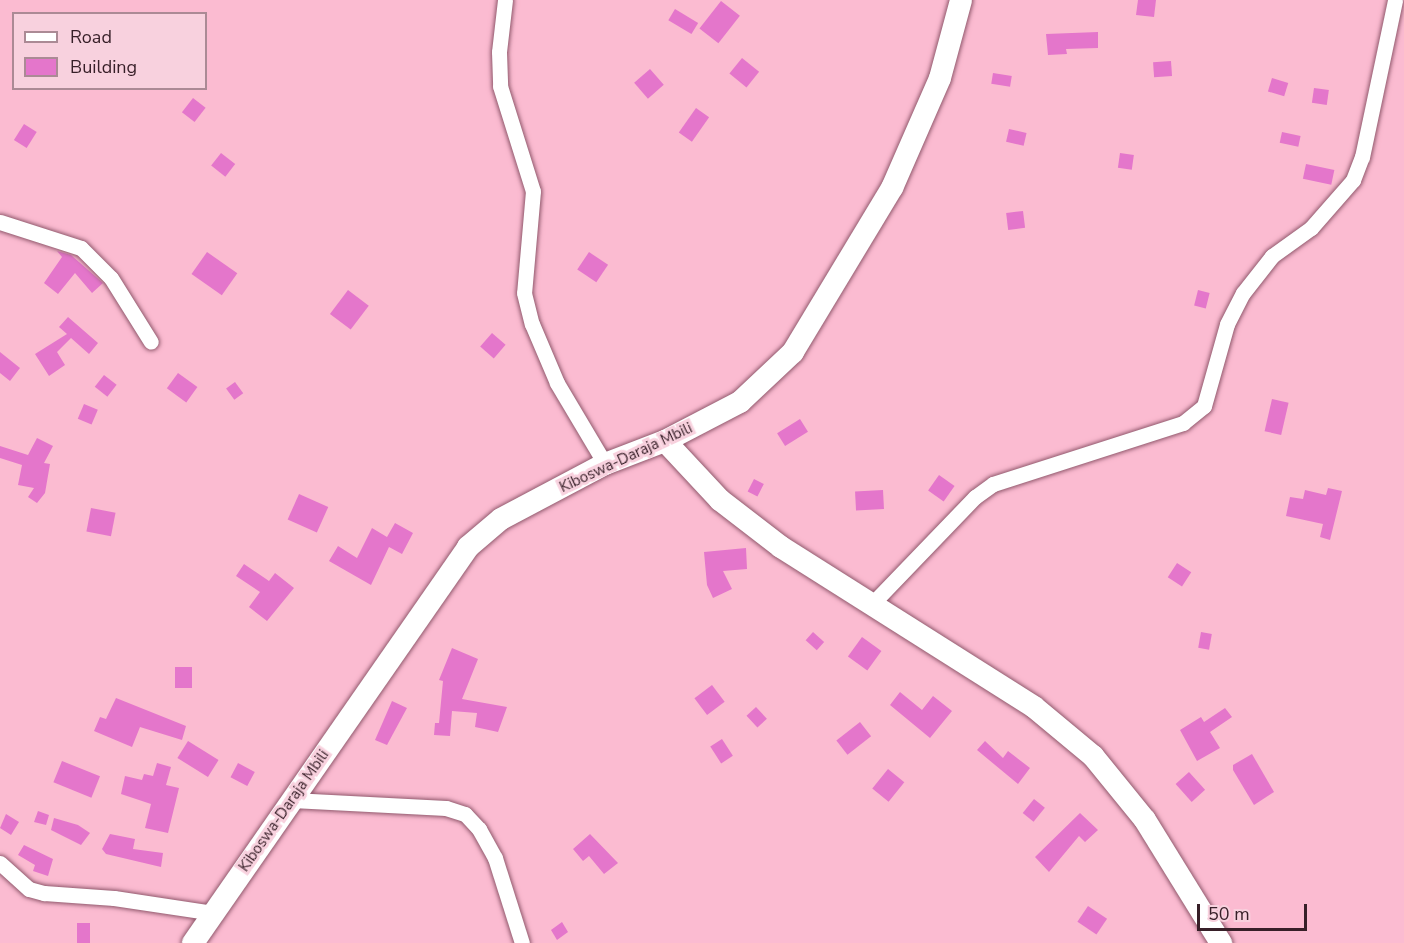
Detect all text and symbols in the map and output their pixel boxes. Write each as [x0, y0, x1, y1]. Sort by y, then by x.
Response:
legend [12, 12, 207, 90]
text: Road [70, 25, 112, 49]
text: Building [70, 55, 137, 79]
street label: Kiboswa-Daraja Mbili [557, 419, 695, 497]
street label: Kiboswa-Daraja Mbili [235, 747, 333, 875]
scale bar [1200, 892, 1310, 930]
text: 50 m [1208, 902, 1250, 926]

